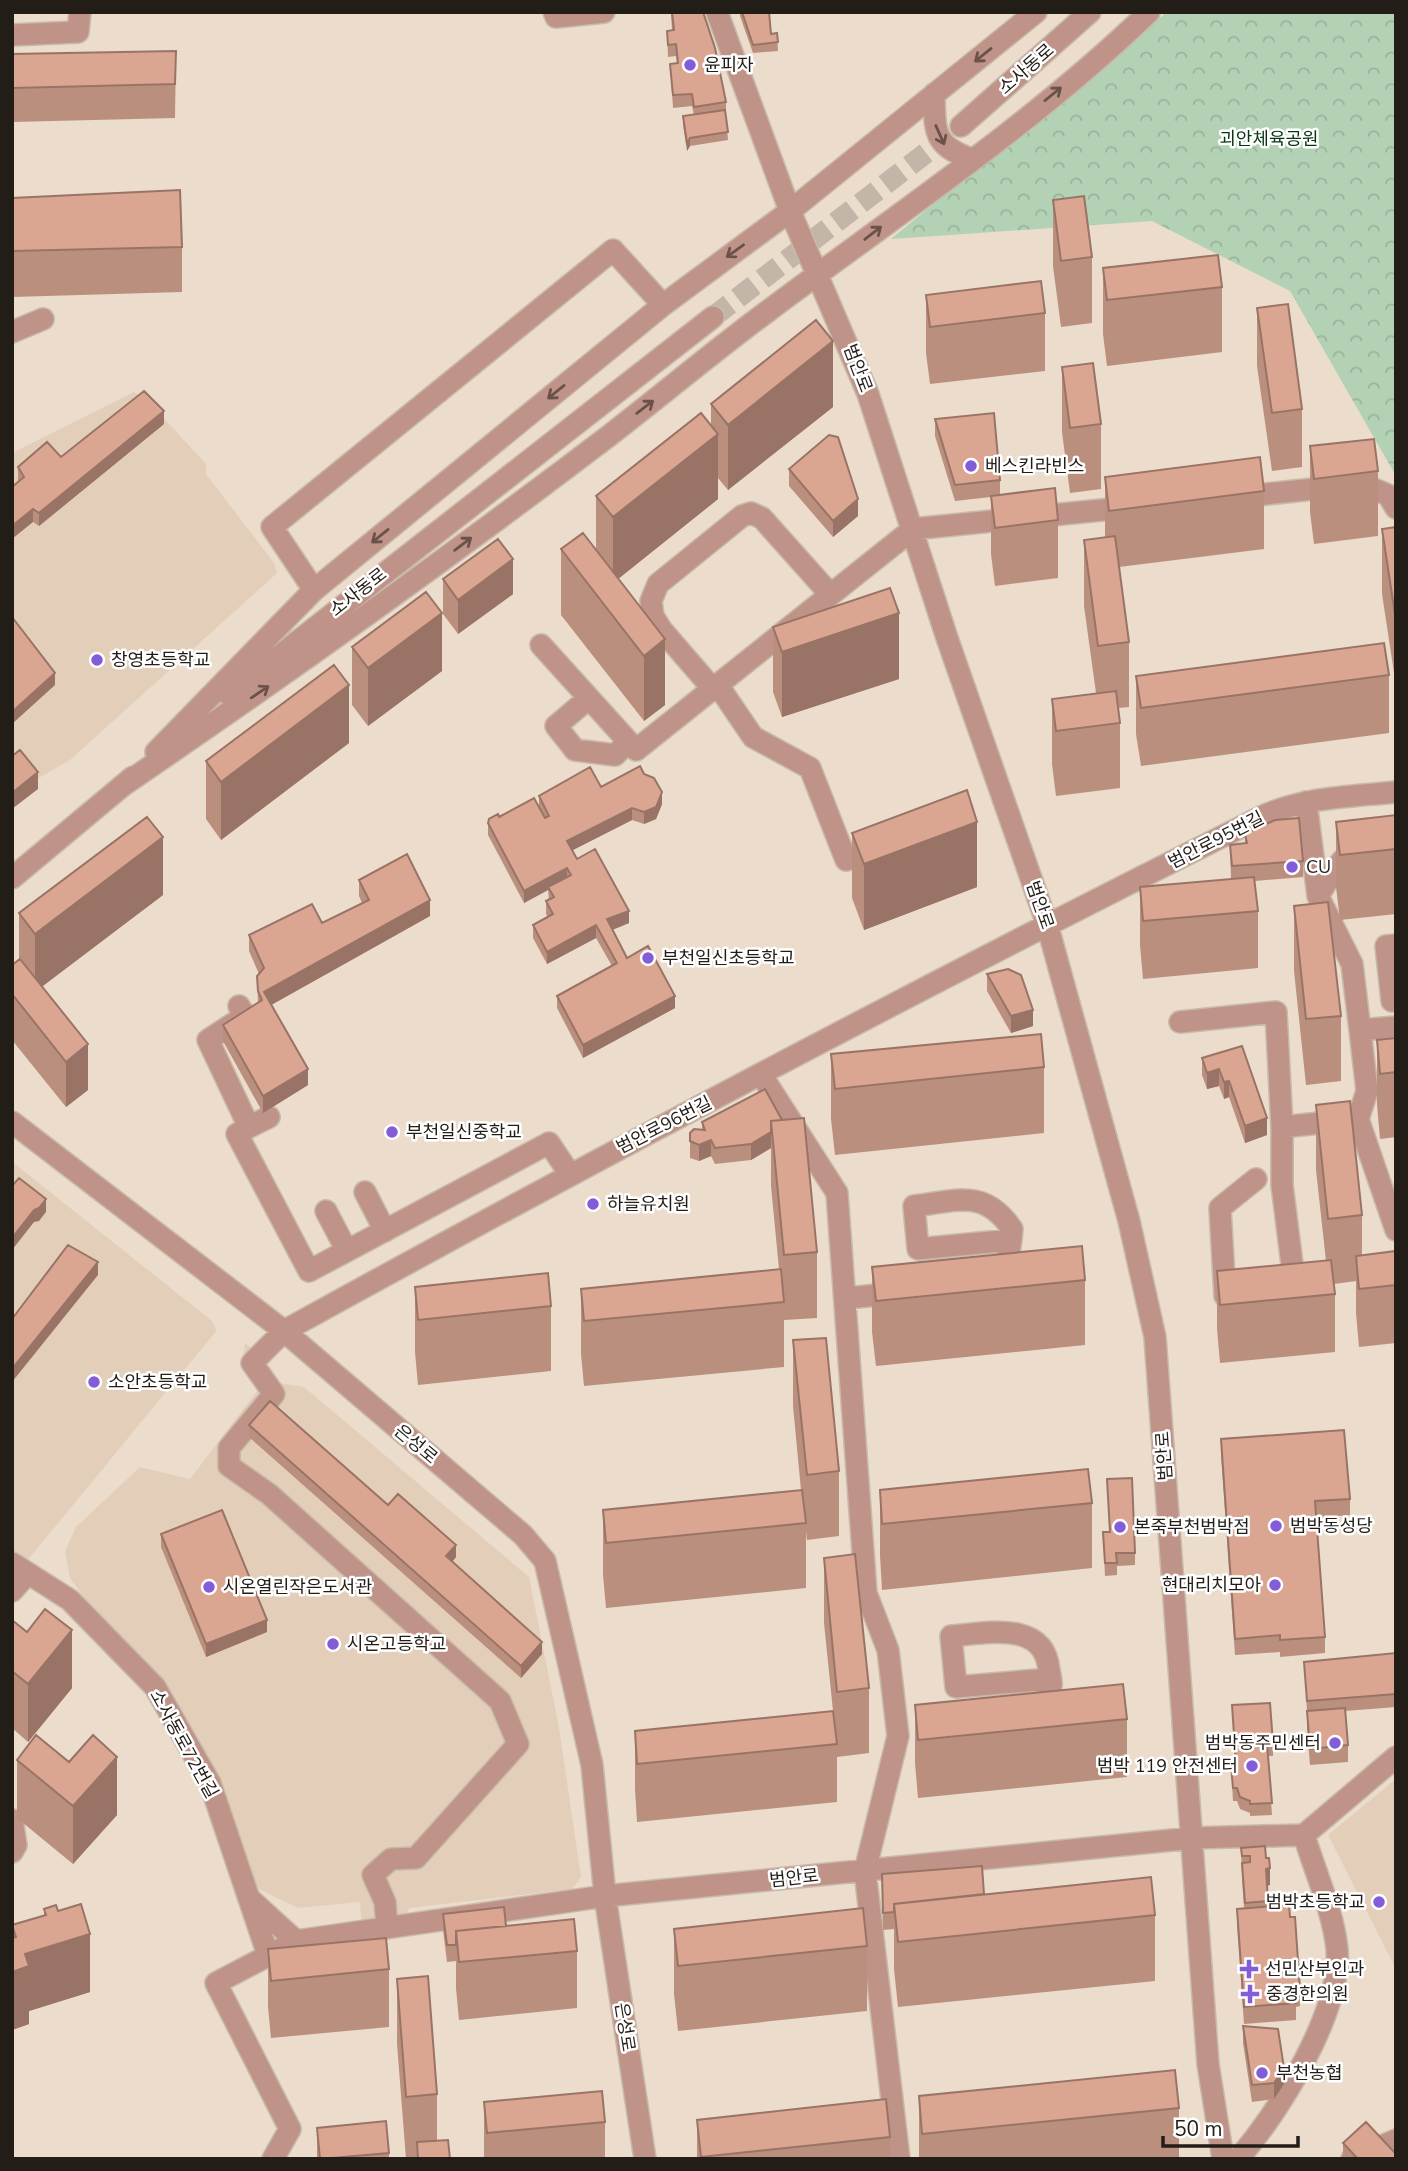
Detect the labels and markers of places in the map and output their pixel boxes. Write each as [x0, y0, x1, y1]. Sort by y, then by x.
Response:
place label: 윤피자 [704, 53, 754, 77]
marker: 윤피자 [682, 57, 698, 73]
place label: 베스킨라빈스 [985, 454, 1084, 478]
marker: 베스킨라빈스 [963, 458, 979, 474]
place label: 창영초등학교 [111, 648, 210, 672]
marker: 창영초등학교 [89, 652, 105, 668]
place label: CU [1306, 855, 1331, 879]
marker: CU [1284, 859, 1300, 875]
place label: 부천일신초등학교 [662, 946, 794, 970]
marker: 부천일신초등학교 [640, 950, 656, 966]
place label: 부천일신중학교 [406, 1120, 522, 1144]
marker: 부천일신중학교 [384, 1124, 400, 1140]
place label: 하늘유치원 [607, 1192, 690, 1216]
marker: 하늘유치원 [585, 1196, 601, 1212]
place label: 소안초등학교 [108, 1370, 207, 1394]
marker: 소안초등학교 [86, 1374, 102, 1390]
place label: 범박동성당 [1290, 1514, 1373, 1538]
place label: 본죽부천범박점 [1134, 1515, 1250, 1539]
marker: 범박동성당 [1268, 1518, 1284, 1534]
marker: 본죽부천범박점 [1112, 1519, 1128, 1535]
place label: 현대리치모아 [1162, 1573, 1261, 1597]
place label: 시온열린작은도서관 [223, 1575, 372, 1599]
marker: 현대리치모아 [1267, 1577, 1283, 1593]
marker: 시온열린작은도서관 [201, 1579, 217, 1595]
place label: 시온고등학교 [347, 1632, 446, 1656]
marker: 시온고등학교 [325, 1636, 341, 1652]
place label: 범박동주민센터 [1205, 1731, 1321, 1755]
marker: 범박동주민센터 [1327, 1735, 1343, 1751]
place label: 범박 119 안전센터 [1097, 1754, 1238, 1778]
marker: 범박 119 안전센터 [1244, 1758, 1260, 1774]
place label: 범박초등학교 [1266, 1890, 1365, 1914]
marker: 범박초등학교 [1371, 1894, 1387, 1910]
place label: 선민산부인과 [1265, 1957, 1365, 1981]
marker: 선민산부인과 [1239, 1959, 1259, 1979]
place label: 중경한의원 [1266, 1982, 1349, 2006]
marker: 중경한의원 [1240, 1984, 1260, 2004]
place label: 부천농협 [1276, 2061, 1342, 2085]
marker: 부천농협 [1254, 2065, 1270, 2081]

